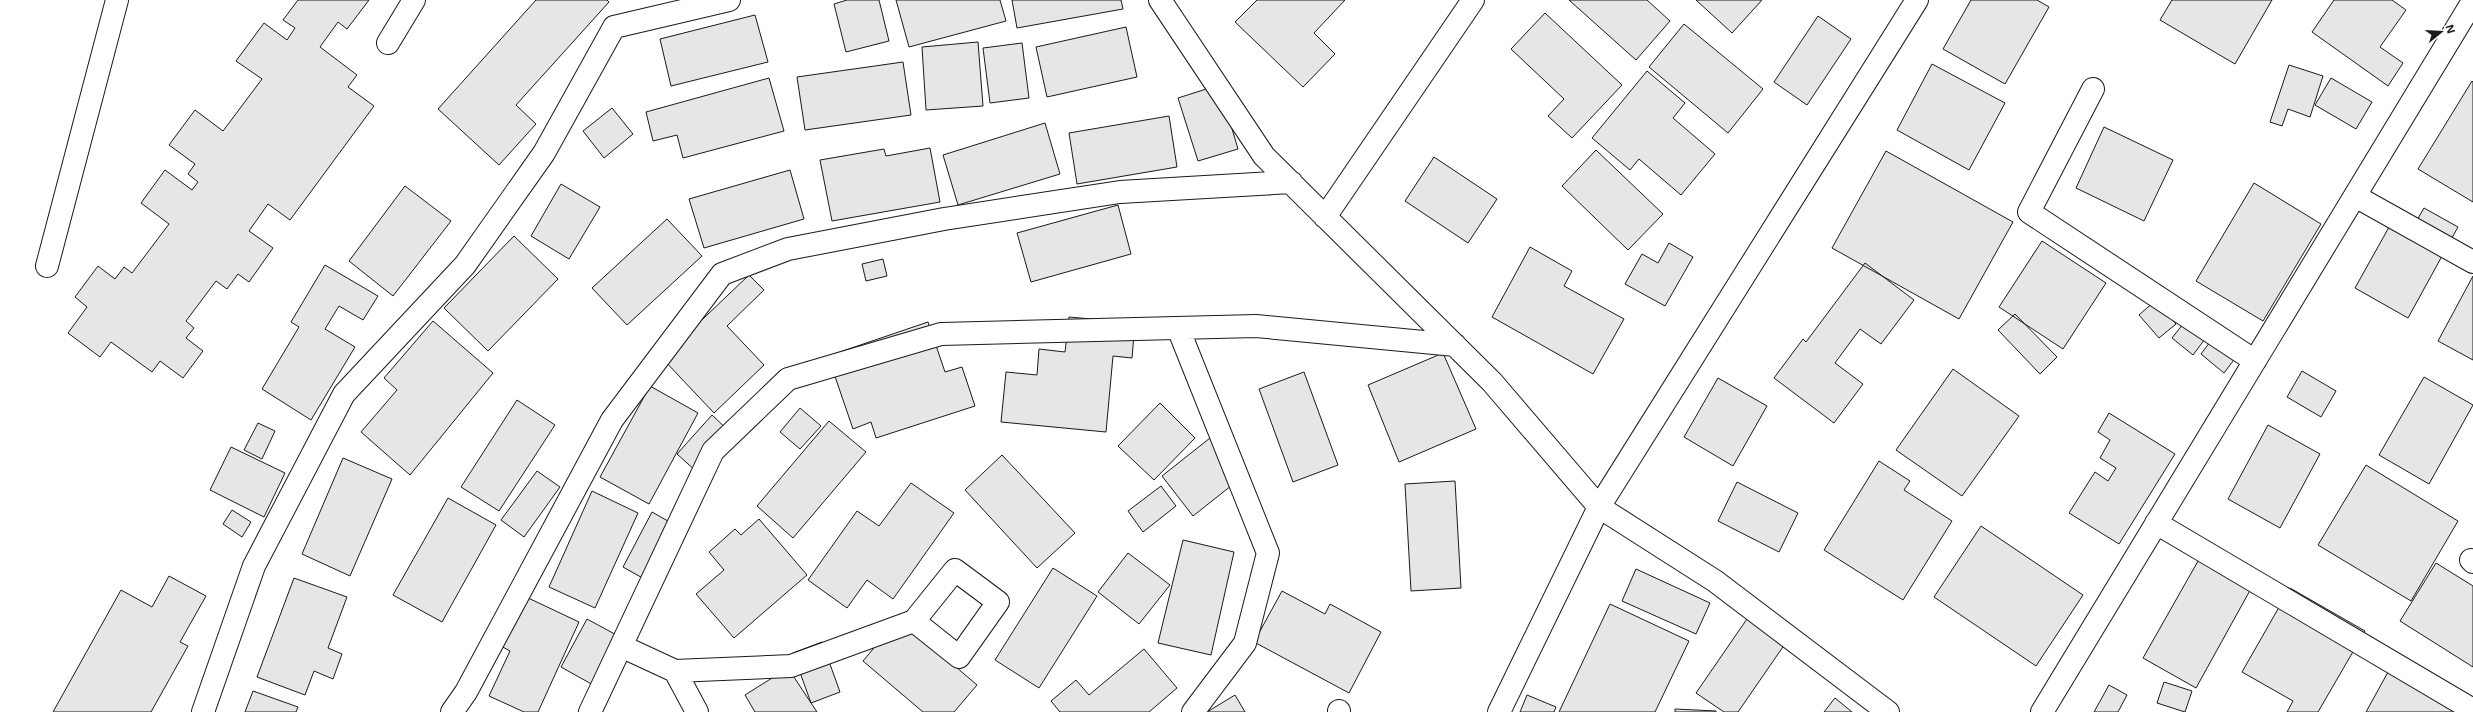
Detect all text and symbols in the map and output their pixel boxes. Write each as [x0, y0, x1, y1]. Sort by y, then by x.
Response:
north arrow [2421, 12, 2461, 52]
text: N [2442, 22, 2460, 35]

